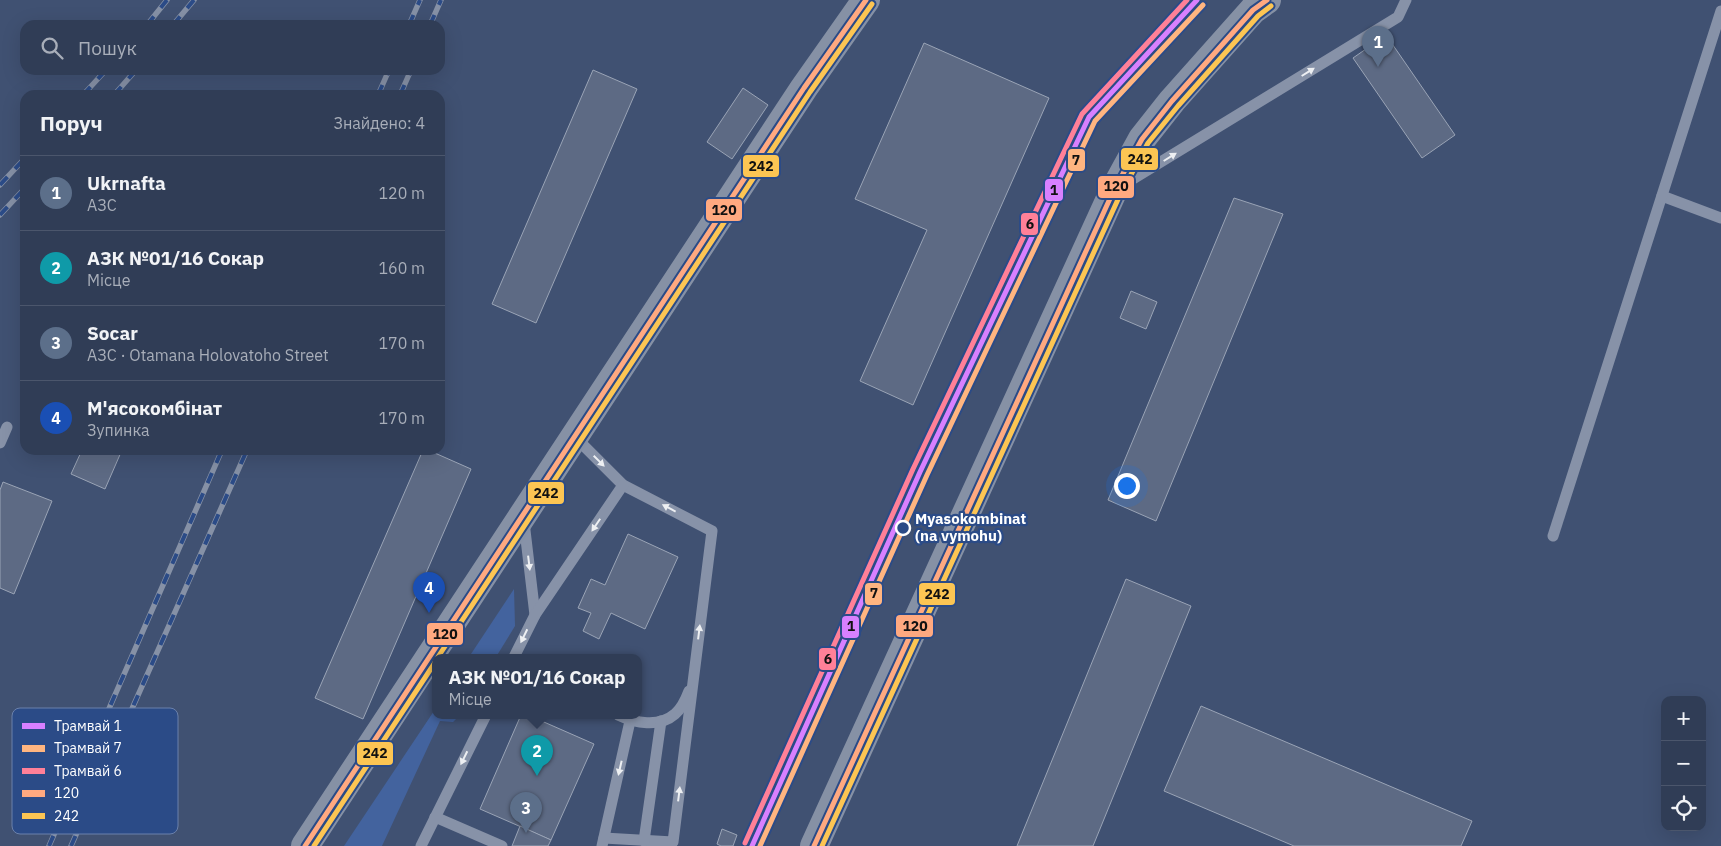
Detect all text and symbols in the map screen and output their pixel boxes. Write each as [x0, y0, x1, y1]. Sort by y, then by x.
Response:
search box [20, 20, 445, 75]
pin: 1 [1362, 26, 1394, 67]
icon: search [38, 34, 66, 62]
text: Пошук [78, 36, 137, 60]
one-way arrow [1302, 67, 1315, 76]
text: Поруч [40, 109, 103, 137]
text: Знайдено: 4 [333, 113, 425, 133]
line badge: 242 [1120, 147, 1159, 171]
line badge: 7 [1067, 148, 1086, 172]
text: 242 [1127, 150, 1153, 168]
text: 7 [1072, 151, 1080, 169]
one-way arrow [1163, 152, 1176, 161]
line badge: 242 [742, 154, 780, 178]
text: 242 [748, 157, 774, 175]
text: Ukrnafta [87, 171, 166, 195]
line badge: 120 [1097, 175, 1135, 199]
text: 120 [1103, 177, 1129, 195]
line badge: 1 [1044, 178, 1064, 202]
text: 1 [1050, 181, 1059, 199]
text: 1 [51, 183, 61, 203]
text: 120 m [378, 183, 425, 203]
text: АЗС [87, 195, 117, 215]
line badge: 120 [705, 198, 743, 222]
text: 120 [711, 201, 737, 219]
line badge: 6 [1020, 212, 1039, 236]
text: 6 [1026, 215, 1034, 233]
text: АЗК №01/16 Сокар [87, 246, 264, 270]
text: 2 [51, 258, 61, 278]
text: 160 m [378, 258, 425, 278]
text: Місце [87, 270, 130, 290]
text: Socar [87, 321, 138, 345]
text: 3 [51, 333, 61, 353]
text: 170 m [378, 333, 425, 353]
text: АЗС · Otamana Holovatoho Street [87, 345, 329, 365]
text: М'ясокомбінат [87, 396, 222, 420]
text: 4 [51, 408, 61, 428]
text: 170 m [378, 408, 425, 428]
text: Зупинка [87, 420, 150, 440]
one-way arrow [593, 455, 605, 467]
your location [1114, 473, 1140, 499]
line badge: 242 [527, 481, 565, 505]
text: 242 [533, 484, 559, 502]
one-way arrow [661, 504, 676, 512]
place label: Myasokombinat (na vymohu) [915, 509, 1027, 545]
one-way arrow [591, 518, 601, 532]
marker: Myasokombinat (na vymohu) [895, 520, 911, 536]
one-way arrow [525, 556, 533, 572]
pin: 4 [413, 572, 445, 613]
line badge: 7 [864, 582, 883, 606]
line badge: 242 [918, 582, 956, 606]
text: 7 [870, 584, 878, 602]
text: 242 [924, 585, 950, 603]
line badge: 120 [895, 614, 934, 638]
line badge: 1 [841, 615, 860, 639]
text: 1 [847, 617, 856, 635]
text: 120 [902, 617, 928, 635]
line badge: 120 [426, 622, 464, 646]
one-way arrow [695, 624, 703, 640]
text: 120 [432, 625, 458, 643]
one-way arrow [520, 629, 528, 643]
line badge: 6 [818, 647, 837, 671]
text: 6 [824, 650, 832, 668]
popup [432, 654, 642, 719]
text: АЗК №01/16 Сокар [448, 665, 626, 689]
text: Місце [448, 689, 492, 709]
map controls [1661, 696, 1706, 831]
button: + [1661, 696, 1706, 741]
legend [12, 708, 178, 834]
text: Трамвай 1 [54, 717, 122, 735]
pin: 2 [521, 735, 553, 776]
text: Трамвай 7 [54, 739, 122, 757]
line badge: 242 [356, 741, 394, 766]
button: − [1661, 741, 1706, 786]
text: 242 [362, 744, 388, 762]
one-way arrow [460, 751, 468, 766]
one-way arrow [616, 761, 624, 776]
text: Трамвай 6 [54, 762, 122, 780]
text: 120 [54, 784, 79, 802]
one-way arrow [675, 785, 683, 801]
button: locate [1661, 786, 1706, 831]
pin: 3 [510, 792, 542, 833]
text: 242 [54, 807, 79, 825]

